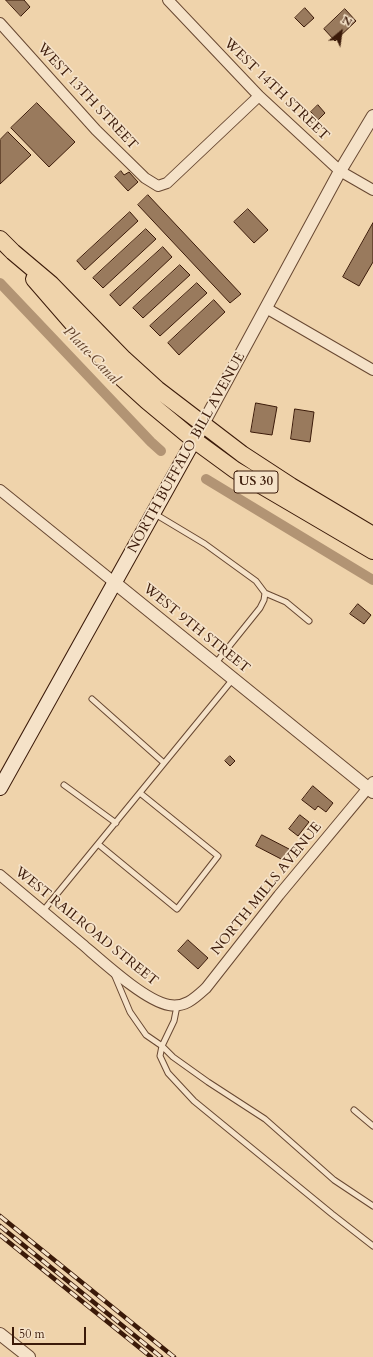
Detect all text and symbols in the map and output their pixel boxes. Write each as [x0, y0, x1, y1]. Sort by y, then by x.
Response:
north arrow [321, 12, 361, 52]
text: N [339, 12, 355, 30]
street label: WEST 14TH STREET [220, 35, 332, 145]
street label: WEST 13TH STREET [33, 40, 141, 154]
water label: Platte Canal [59, 323, 123, 389]
street label: NORTH BUFFALO BILL AVENUE [125, 350, 249, 556]
road number: US 30 [234, 471, 278, 493]
street label: WEST 9TH STREET [139, 581, 253, 677]
street label: NORTH MILLS AVENUE [208, 819, 326, 959]
street label: WEST RAILROAD STREET [11, 864, 161, 990]
scale bar [14, 1319, 88, 1345]
text: 50 m [19, 1326, 45, 1342]

